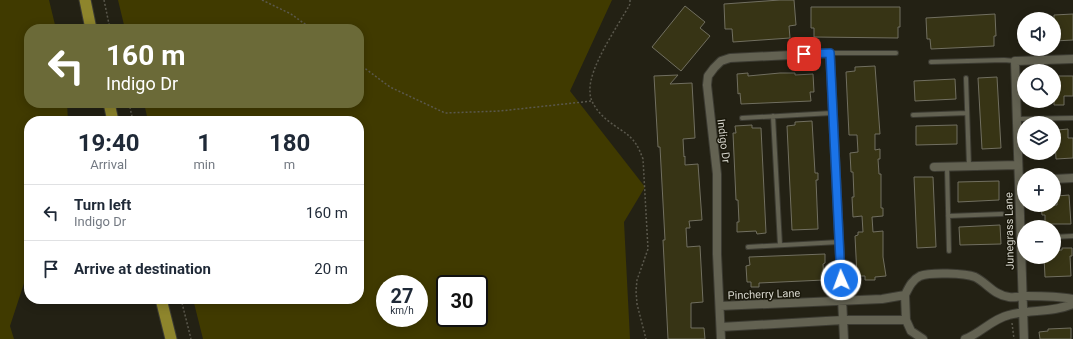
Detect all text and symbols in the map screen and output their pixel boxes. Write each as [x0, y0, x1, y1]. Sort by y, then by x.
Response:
map controls [1017, 12, 1061, 264]
button: sound [1017, 12, 1061, 56]
pin [787, 37, 821, 71]
text: 160 m [106, 39, 185, 72]
icon: left [40, 40, 92, 92]
icon: arrive [793, 43, 815, 65]
button: search [1017, 64, 1061, 108]
text: Indigo Dr [106, 73, 178, 94]
button: layers [1017, 116, 1061, 160]
street label: Indigo Dr [714, 118, 733, 164]
text: 19:40 [78, 129, 140, 157]
text: 1 [197, 129, 211, 157]
text: 180 [269, 129, 310, 157]
text: Arrival [90, 157, 127, 172]
text: min [193, 157, 215, 172]
text: m [284, 157, 295, 172]
button: + [1017, 168, 1061, 212]
street label: Junegrass Lane [1002, 192, 1017, 270]
text: Turn left [74, 196, 131, 214]
icon: left [40, 202, 62, 224]
text: 160 m [306, 204, 348, 222]
text: Indigo Dr [74, 214, 126, 229]
button: − [1017, 220, 1061, 264]
icon: arrive [40, 258, 62, 280]
position arrow [820, 259, 862, 301]
text: Arrive at destination [74, 260, 211, 278]
text: 20 m [314, 260, 348, 278]
speed limit sign: 30 [436, 275, 488, 327]
text: 27 [391, 284, 413, 308]
street label: Pincherry Lane [727, 287, 801, 302]
text: km/h [390, 305, 414, 316]

